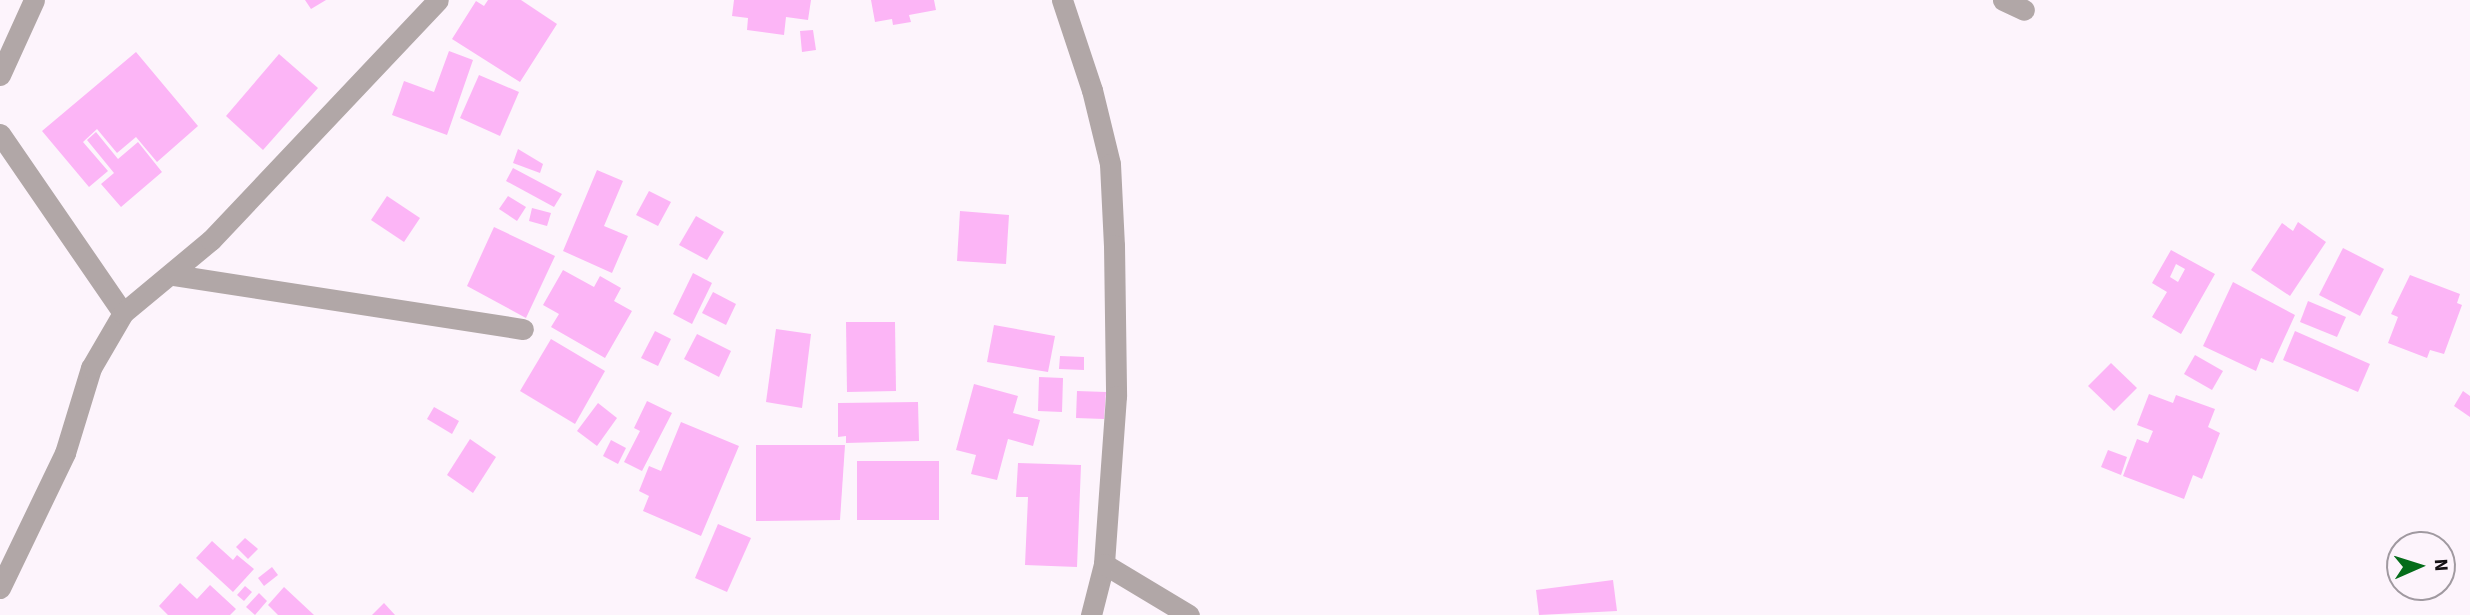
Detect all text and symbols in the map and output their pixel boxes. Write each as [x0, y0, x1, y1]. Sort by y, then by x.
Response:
north arrow [2386, 531, 2456, 601]
text: N [2427, 558, 2454, 572]

